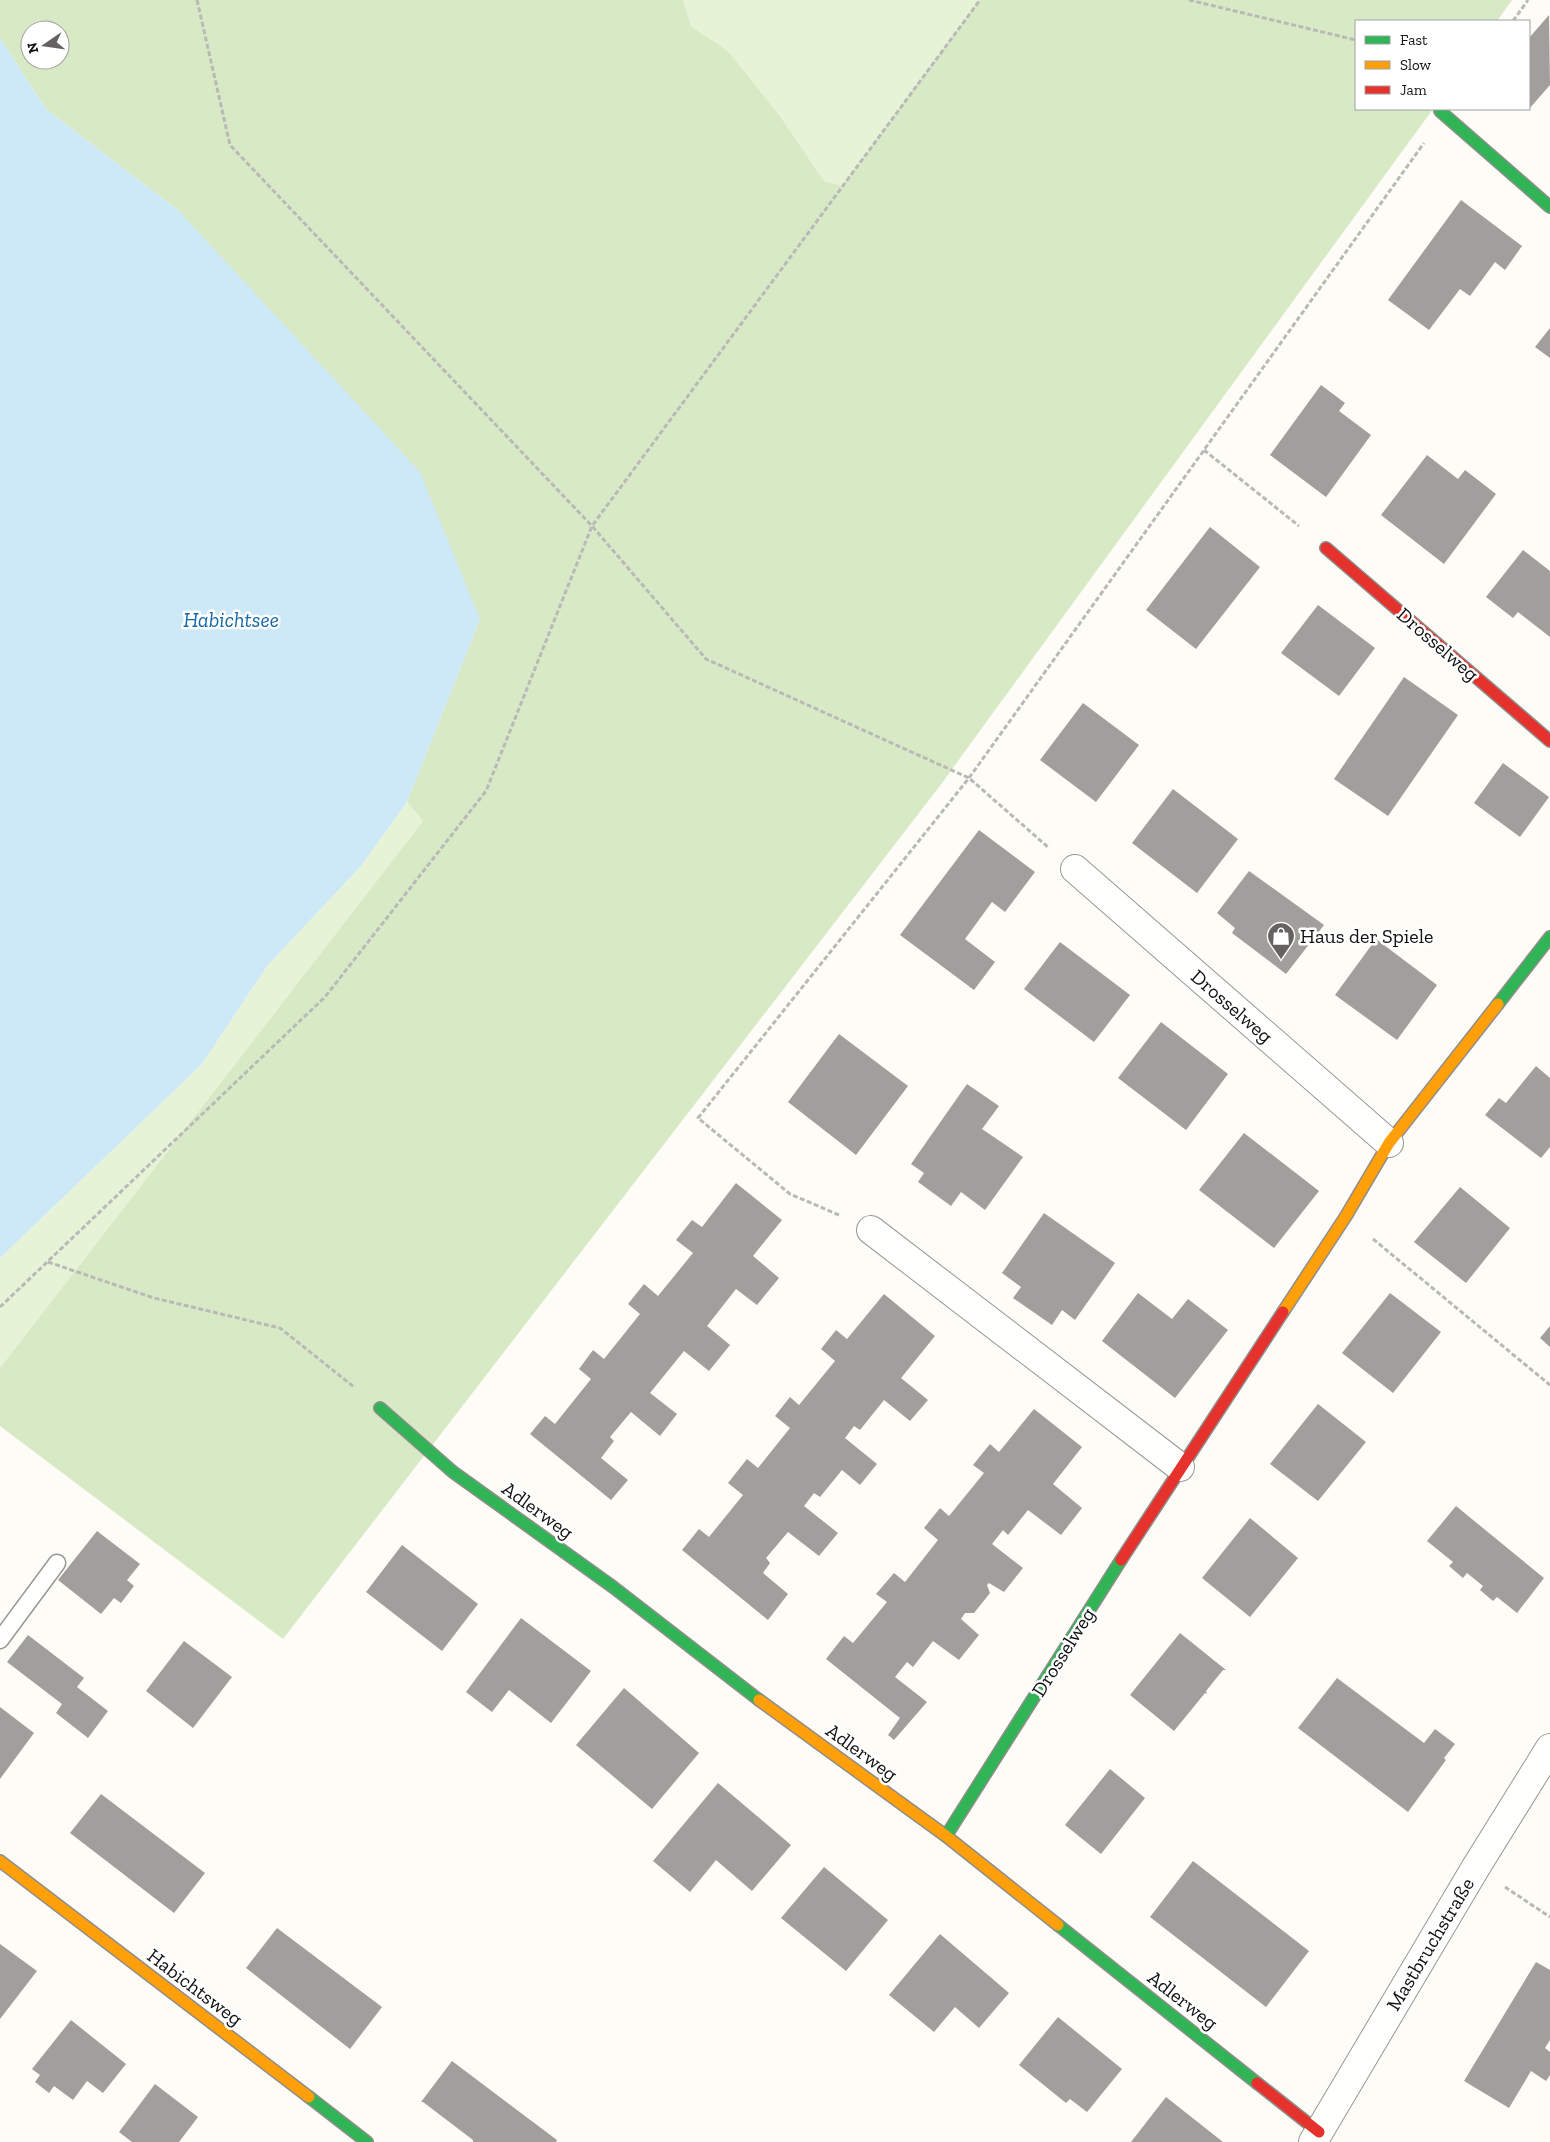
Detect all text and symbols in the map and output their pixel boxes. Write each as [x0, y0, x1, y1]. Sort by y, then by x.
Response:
north arrow [20, 20, 70, 70]
legend [1355, 20, 1530, 110]
text: Fast [1400, 31, 1428, 49]
text: N [23, 40, 42, 55]
text: Slow [1400, 56, 1432, 74]
text: Jam [1400, 81, 1427, 99]
street label: Drosselweg [1392, 602, 1484, 686]
water label: Habichtsee [183, 607, 279, 632]
shop icon: Haus der Spiele [1266, 921, 1296, 960]
place label: Haus der Spiele [1300, 924, 1433, 948]
street label: Drosselweg [1186, 964, 1278, 1048]
street label: Adlerweg [498, 1476, 578, 1544]
street label: Drosselweg [1026, 1603, 1100, 1701]
street label: Adlerweg [822, 1718, 902, 1786]
street label: Mastbruchstraße [1381, 1873, 1479, 2015]
street label: Habichtsweg [143, 1943, 247, 2031]
street label: Adlerweg [1143, 1965, 1223, 2035]

